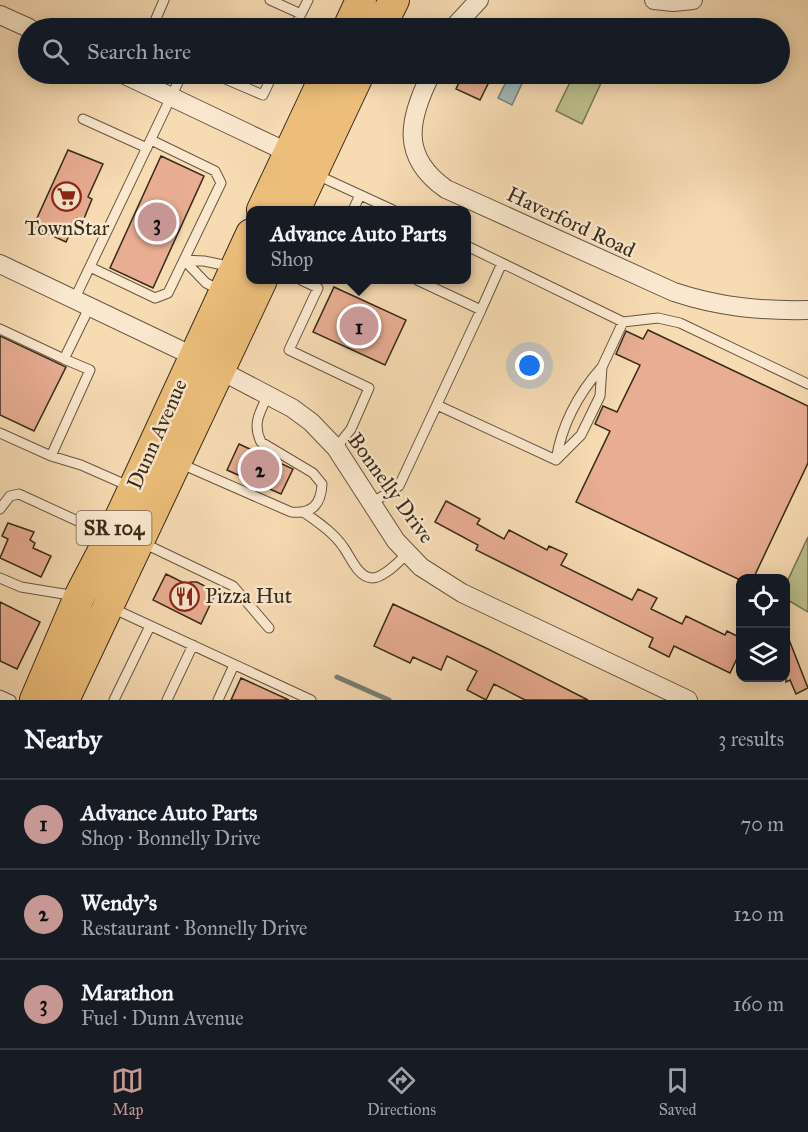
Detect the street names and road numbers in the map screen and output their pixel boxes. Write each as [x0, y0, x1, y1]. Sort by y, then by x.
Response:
street label: Haverford Road [503, 181, 640, 263]
street label: Dunn Avenue [121, 375, 193, 493]
street label: Bonnelly Drive [342, 428, 440, 548]
road number: SR 104 [76, 511, 152, 545]

